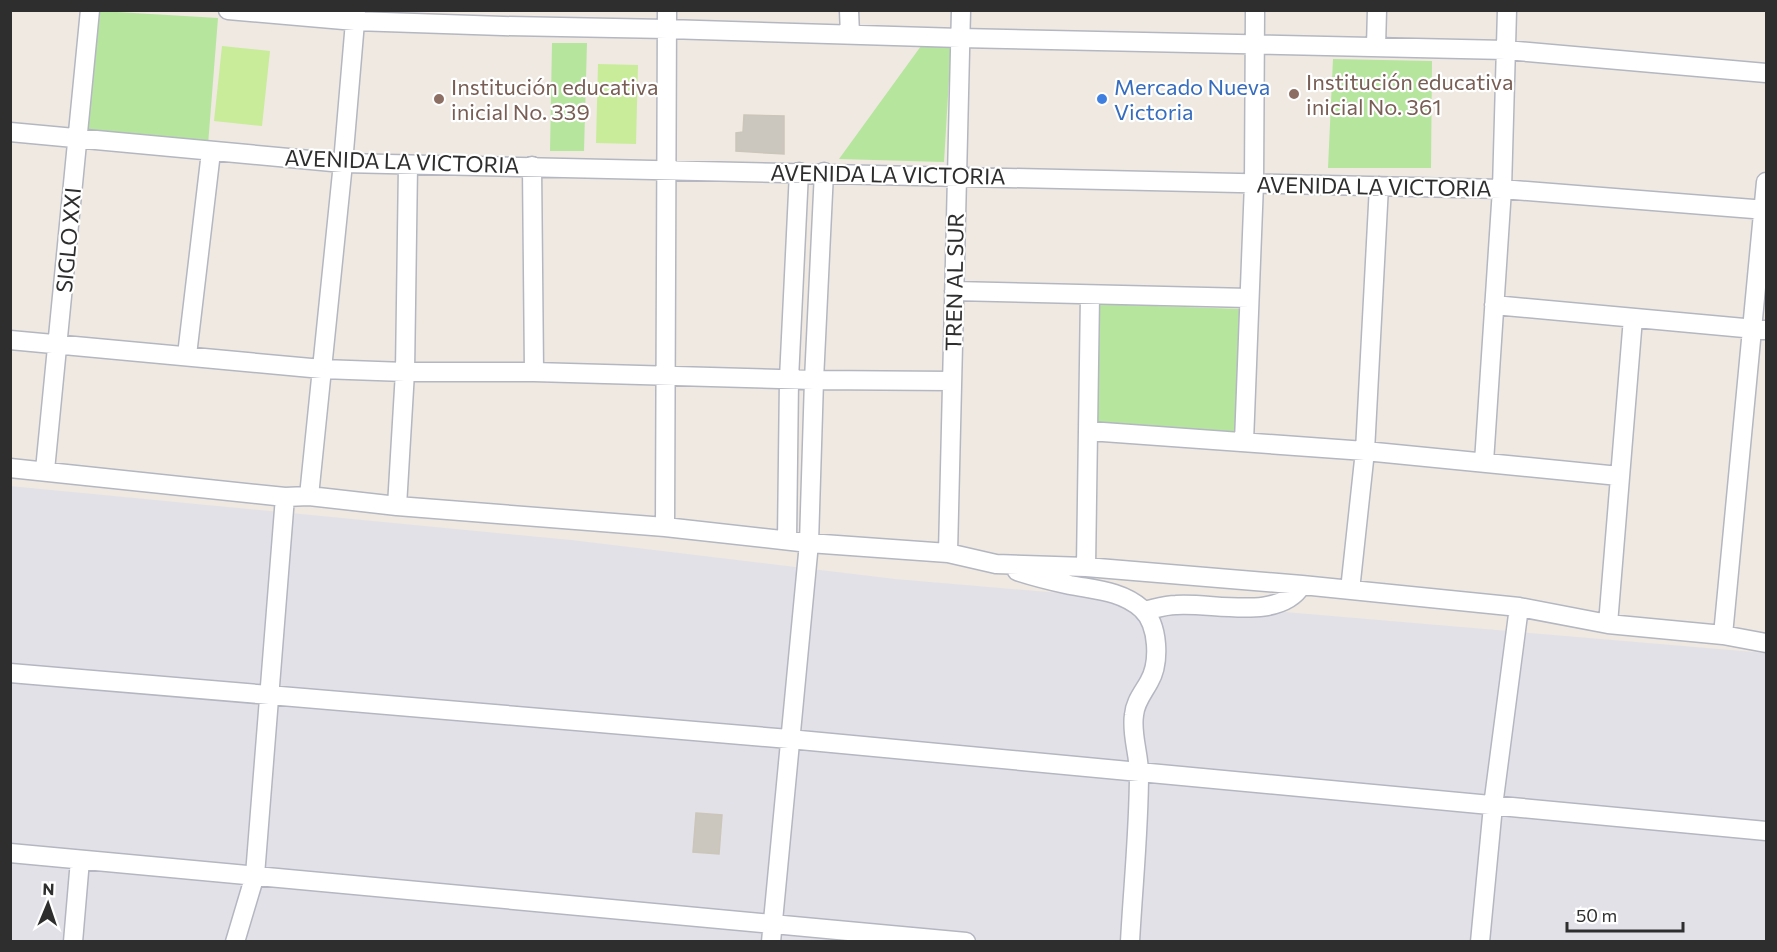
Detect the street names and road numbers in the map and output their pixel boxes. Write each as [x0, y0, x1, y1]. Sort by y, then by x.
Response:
street label: AVENIDA LA VICTORIA [284, 143, 520, 179]
street label: AVENIDA LA VICTORIA [770, 158, 1006, 190]
street label: AVENIDA LA VICTORIA [1256, 170, 1492, 202]
street label: SIGLO XXI [50, 186, 86, 294]
street label: TREN AL SUR [939, 212, 969, 351]

